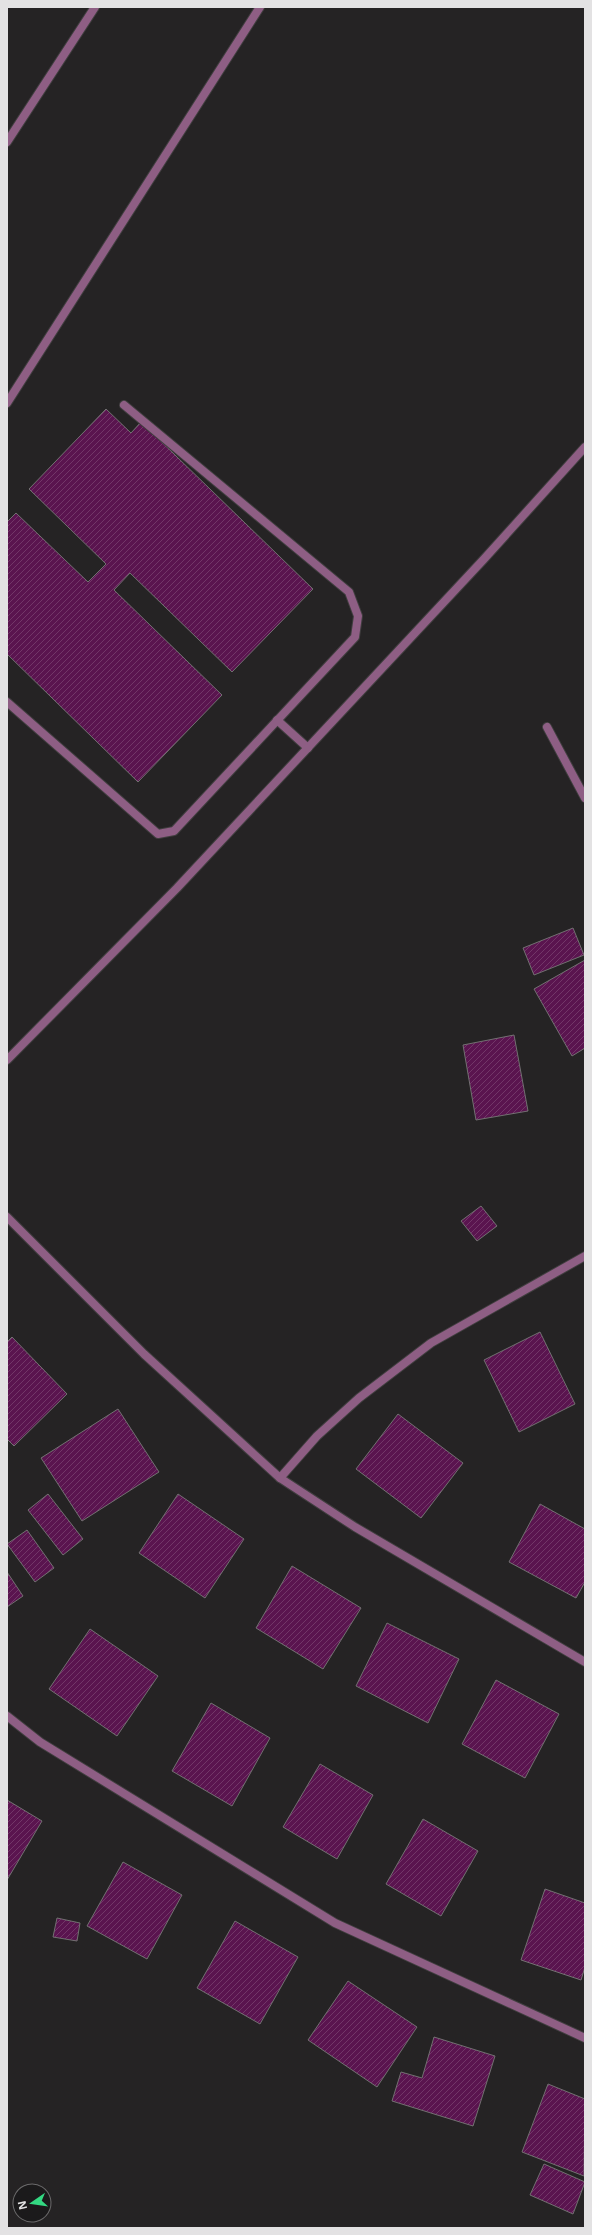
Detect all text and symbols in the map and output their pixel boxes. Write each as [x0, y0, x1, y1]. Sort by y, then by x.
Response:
north arrow [12, 2183, 52, 2223]
text: N [13, 2199, 30, 2211]

